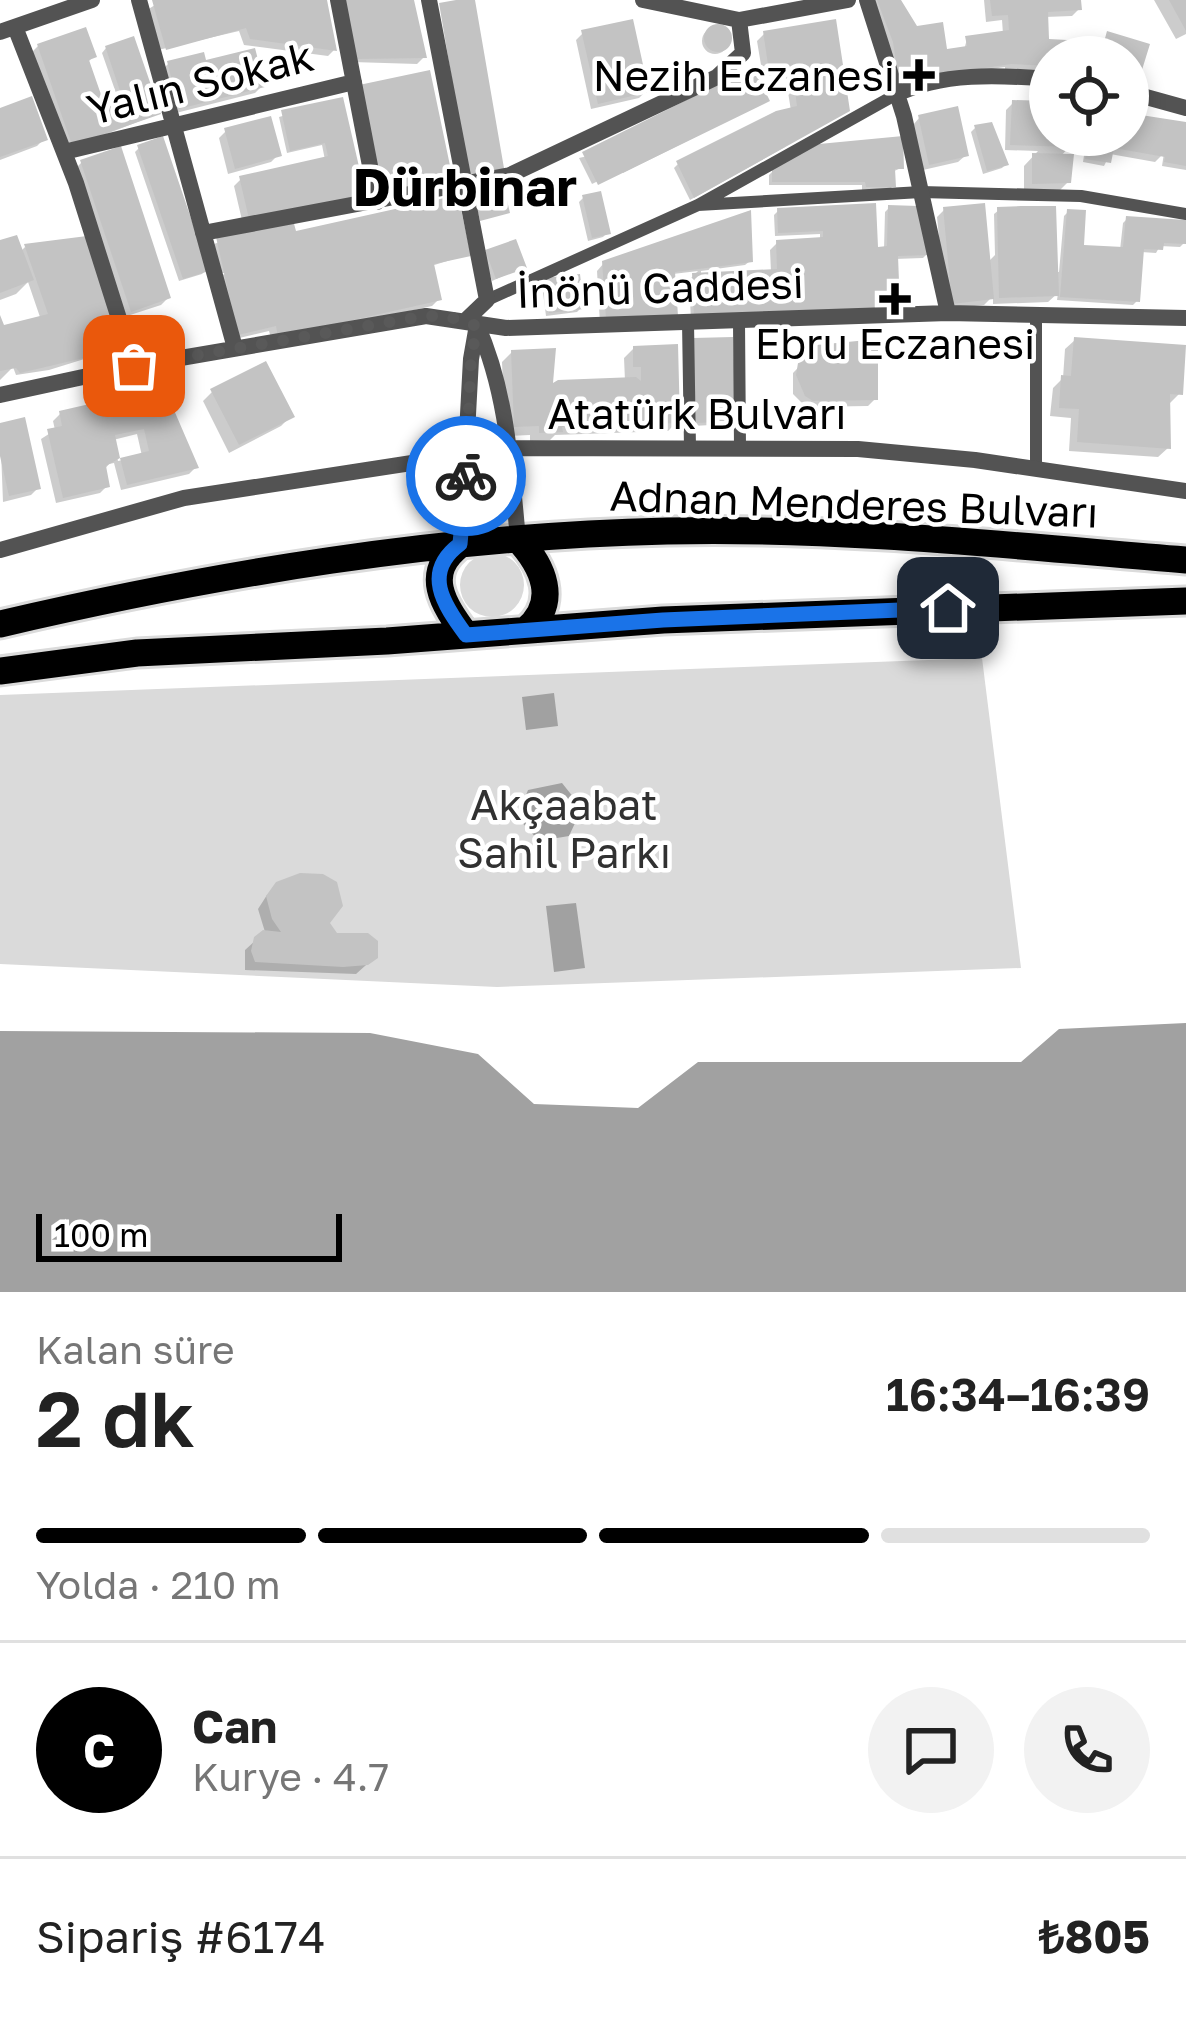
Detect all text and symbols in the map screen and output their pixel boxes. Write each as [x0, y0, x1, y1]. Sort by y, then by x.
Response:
street label: Yalın Sokak [82, 30, 318, 134]
map controls [1029, 36, 1149, 156]
button: locate [1029, 36, 1149, 156]
place label: Nezih Eczanesi [593, 50, 895, 100]
marker: Nezih Eczanesi [906, 62, 932, 88]
district label: Dürbinar [353, 153, 577, 218]
street label: İnönü Caddesi [515, 257, 805, 317]
marker: Ebru Eczanesi [882, 286, 908, 312]
pin [83, 315, 185, 417]
place label: Ebru Eczanesi [755, 318, 1035, 368]
icon: bag [101, 333, 167, 399]
street label: Atatürk Bulvarı [547, 388, 847, 438]
courier [406, 416, 526, 536]
icon: bike [433, 443, 499, 509]
street label: Adnan Menderes Bulvarı [609, 469, 1099, 537]
pin [897, 557, 999, 659]
icon: home [915, 575, 981, 641]
park label: Akçaabat Sahil Parkı [457, 779, 671, 877]
scale bar [36, 1208, 342, 1261]
text: 100 m [54, 1215, 148, 1254]
text: Kalan süre [36, 1326, 235, 1373]
text: 16:34–16:39 [886, 1367, 1150, 1421]
text: 2 dk [36, 1371, 195, 1464]
text: Yolda · 210 m [36, 1561, 281, 1608]
button: chat [868, 1687, 994, 1813]
button: phone [1024, 1687, 1150, 1813]
text: Can [192, 1699, 277, 1753]
text: C [83, 1723, 115, 1777]
text: Kurye · 4.7 [192, 1753, 389, 1800]
text: Sipariş #6174 [36, 1909, 326, 1963]
text: ₺805 [1039, 1909, 1150, 1963]

